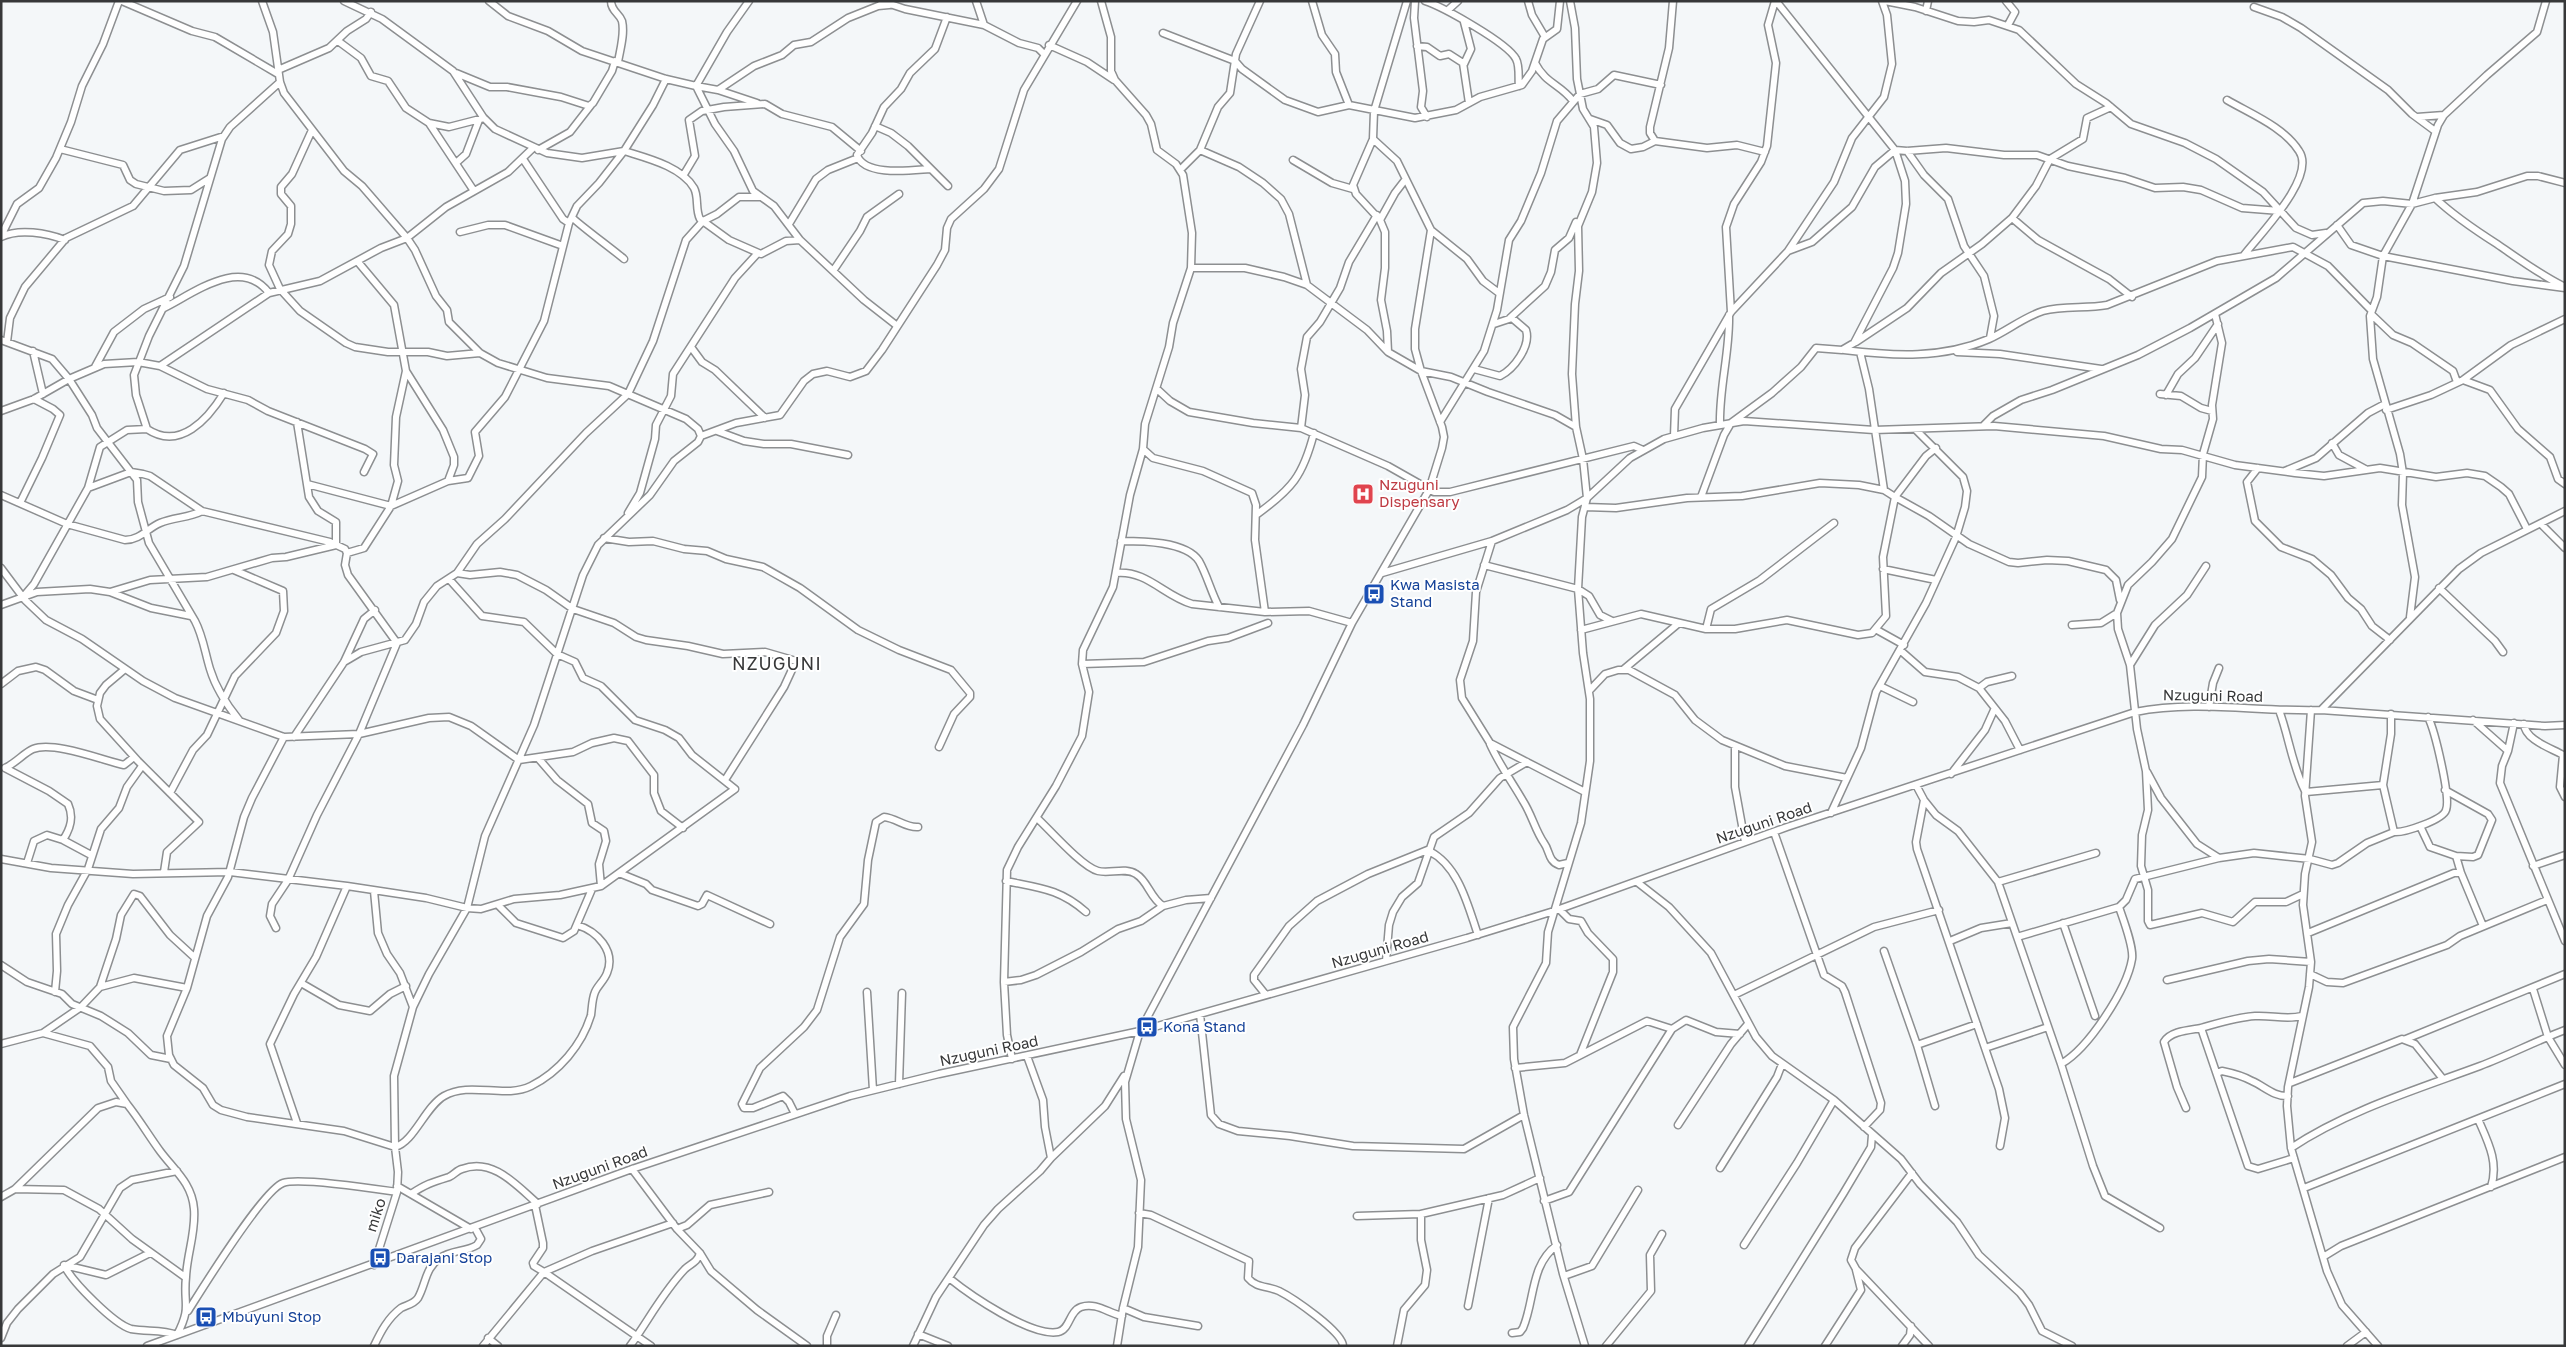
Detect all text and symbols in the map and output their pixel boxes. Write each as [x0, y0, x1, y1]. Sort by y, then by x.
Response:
place label: Nzuguni Dispensary [1379, 475, 1460, 510]
hospital icon: Nzuguni Dispensary [1351, 482, 1375, 506]
place label: Kwa Masista Stand [1390, 575, 1480, 610]
bus stop icon: Kwa Masista Stand [1362, 582, 1386, 606]
district label: NZUGUNI [732, 652, 822, 674]
street label: Nzuguni Road [2163, 685, 2263, 705]
street label: Nzuguni Road [1713, 797, 1814, 847]
street label: Nzuguni Road [1329, 927, 1430, 971]
bus stop icon: Kona Stand [1135, 1015, 1159, 1039]
place label: Kona Stand [1163, 1017, 1246, 1035]
street label: Nzuguni Road [938, 1031, 1040, 1069]
street label: Nzuguni Road [550, 1141, 650, 1193]
street label: miko [361, 1196, 389, 1234]
bus stop icon: Darajani Stop [368, 1246, 392, 1270]
place label: Darajani Stop [396, 1248, 492, 1266]
bus stop icon: Mbuyuni Stop [194, 1305, 218, 1329]
place label: Mbuyuni Stop [222, 1307, 321, 1325]

